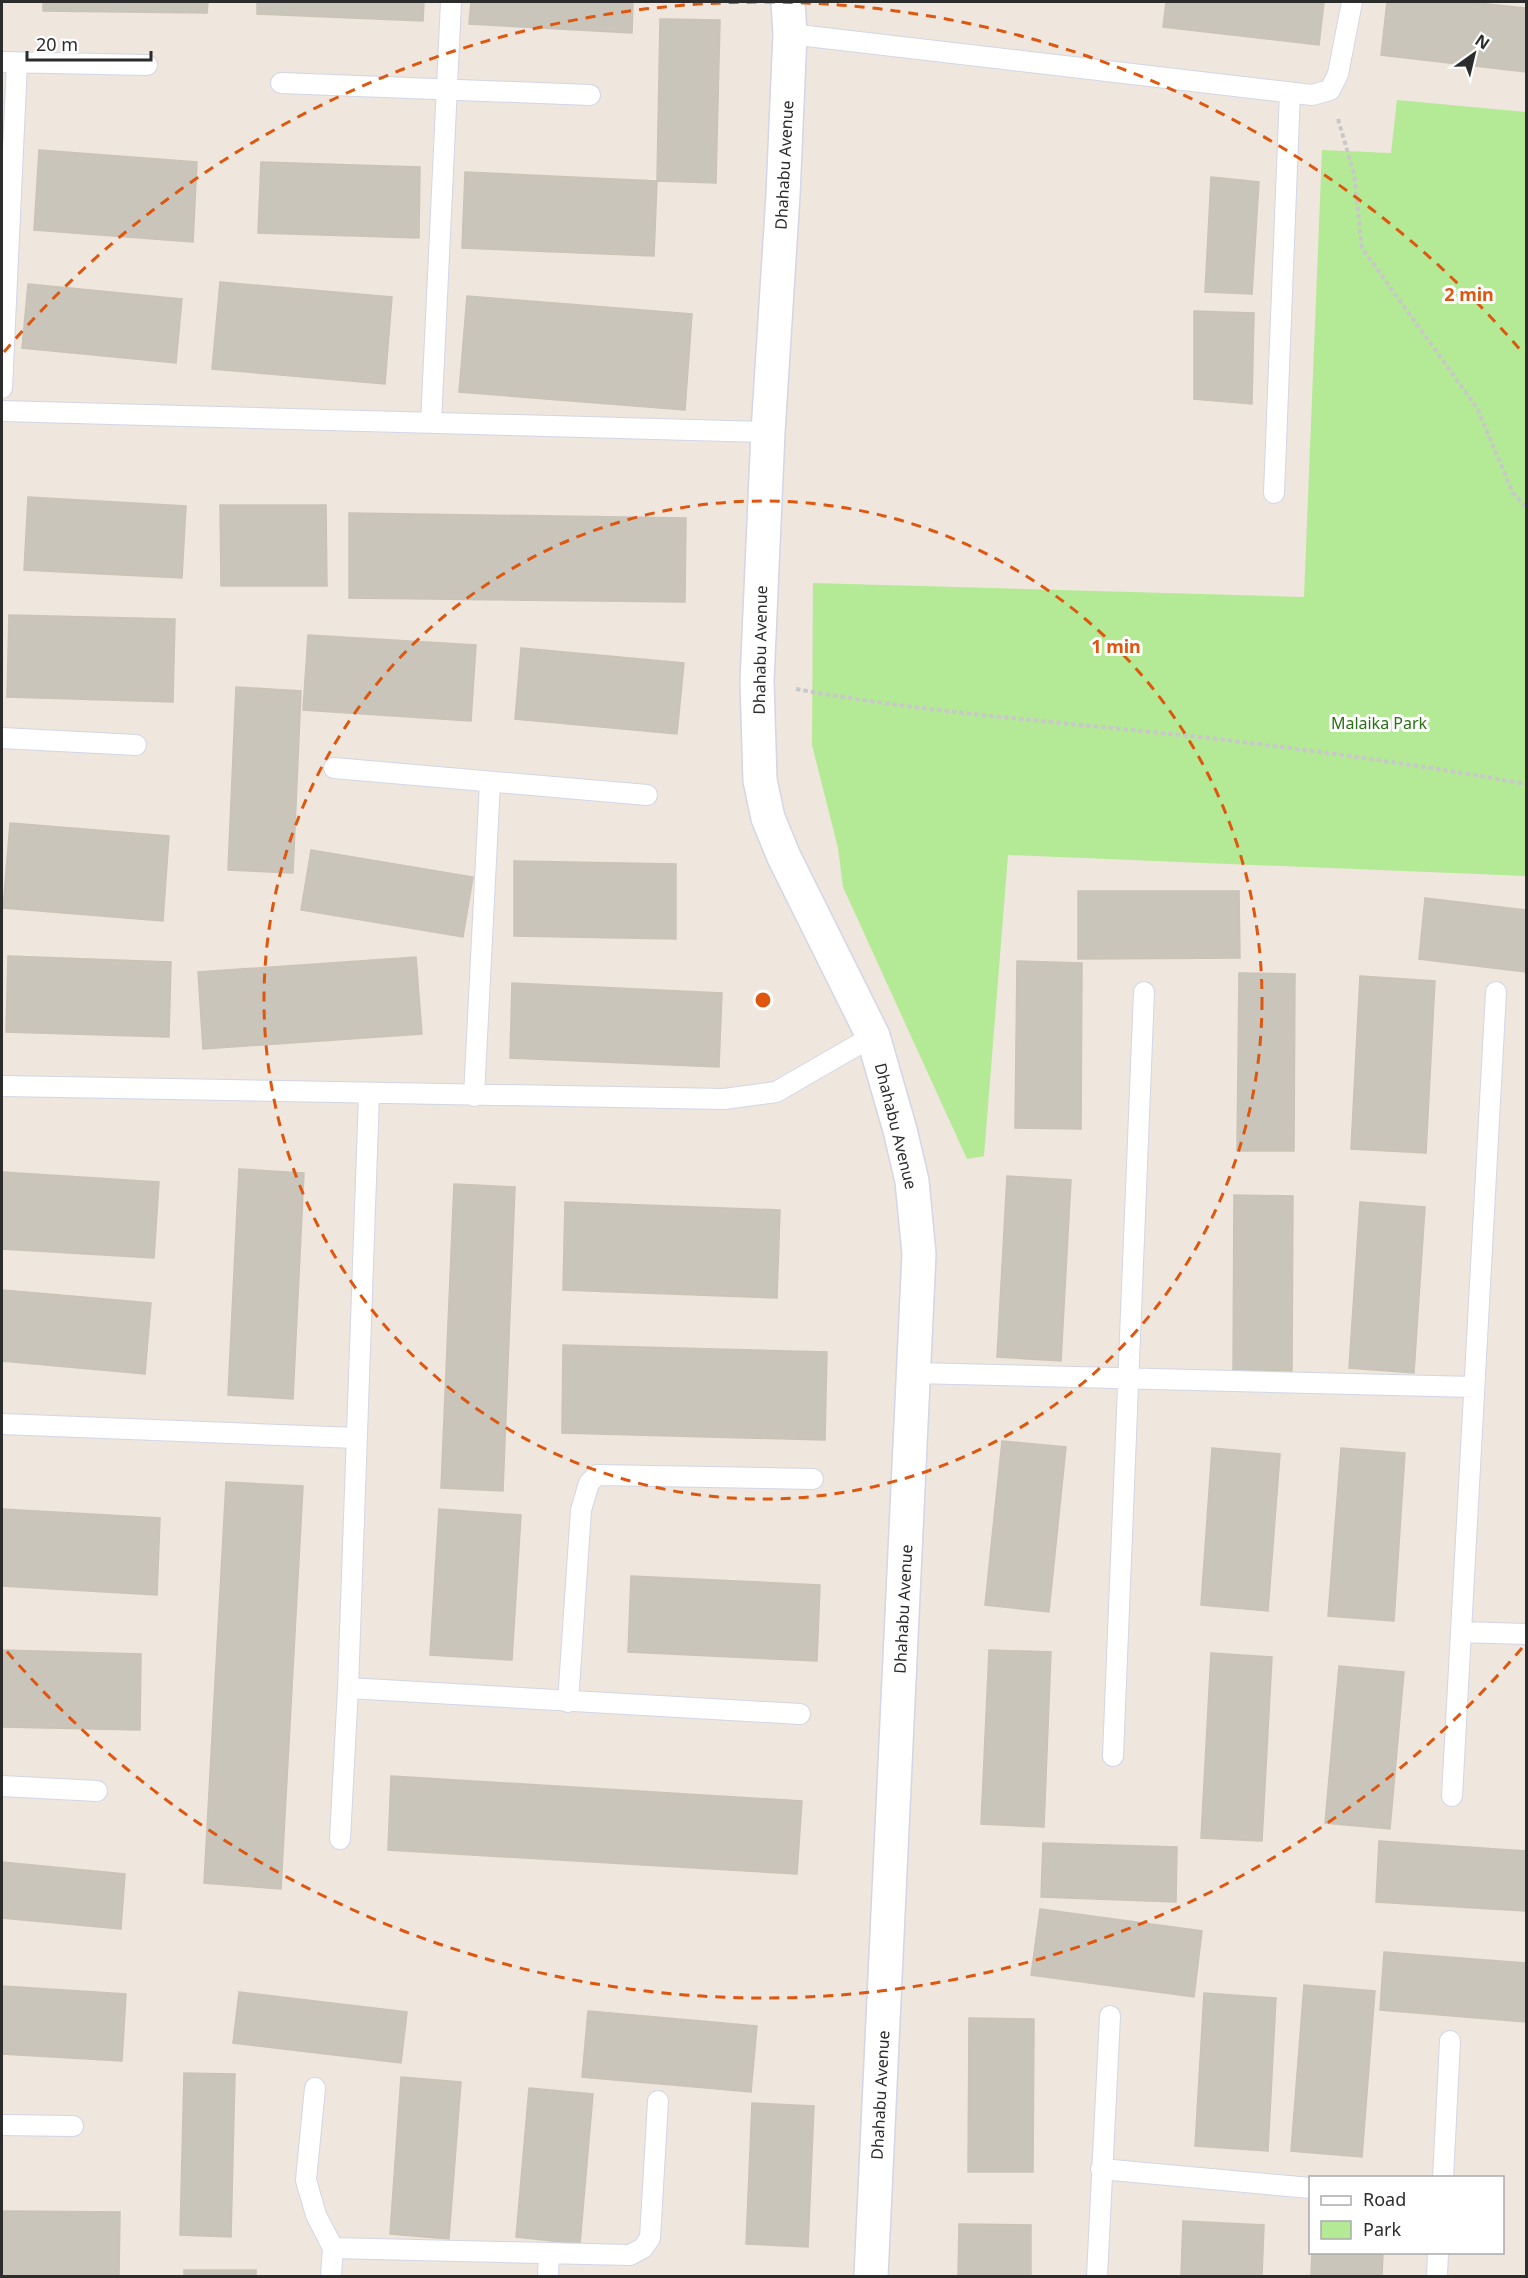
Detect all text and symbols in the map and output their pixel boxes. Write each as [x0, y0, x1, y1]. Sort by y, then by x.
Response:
scale bar [27, 24, 152, 62]
north arrow [1444, 24, 1504, 84]
text: N [1471, 29, 1494, 54]
text: 20 m [36, 32, 78, 56]
street label: Dhahabu Avenue [770, 100, 798, 230]
text: 2 min [1444, 282, 1494, 306]
street label: Dhahabu Avenue [748, 585, 772, 715]
text: 1 min [1091, 634, 1141, 658]
park label: Malaika Park [1331, 712, 1428, 734]
centre of rings [753, 990, 773, 1010]
street label: Dhahabu Avenue [870, 1061, 922, 1191]
street label: Dhahabu Avenue [889, 1544, 917, 1674]
street label: Dhahabu Avenue [866, 2030, 894, 2160]
legend [1309, 2176, 1504, 2254]
text: Road [1363, 2187, 1406, 2211]
text: Park [1363, 2217, 1401, 2241]

